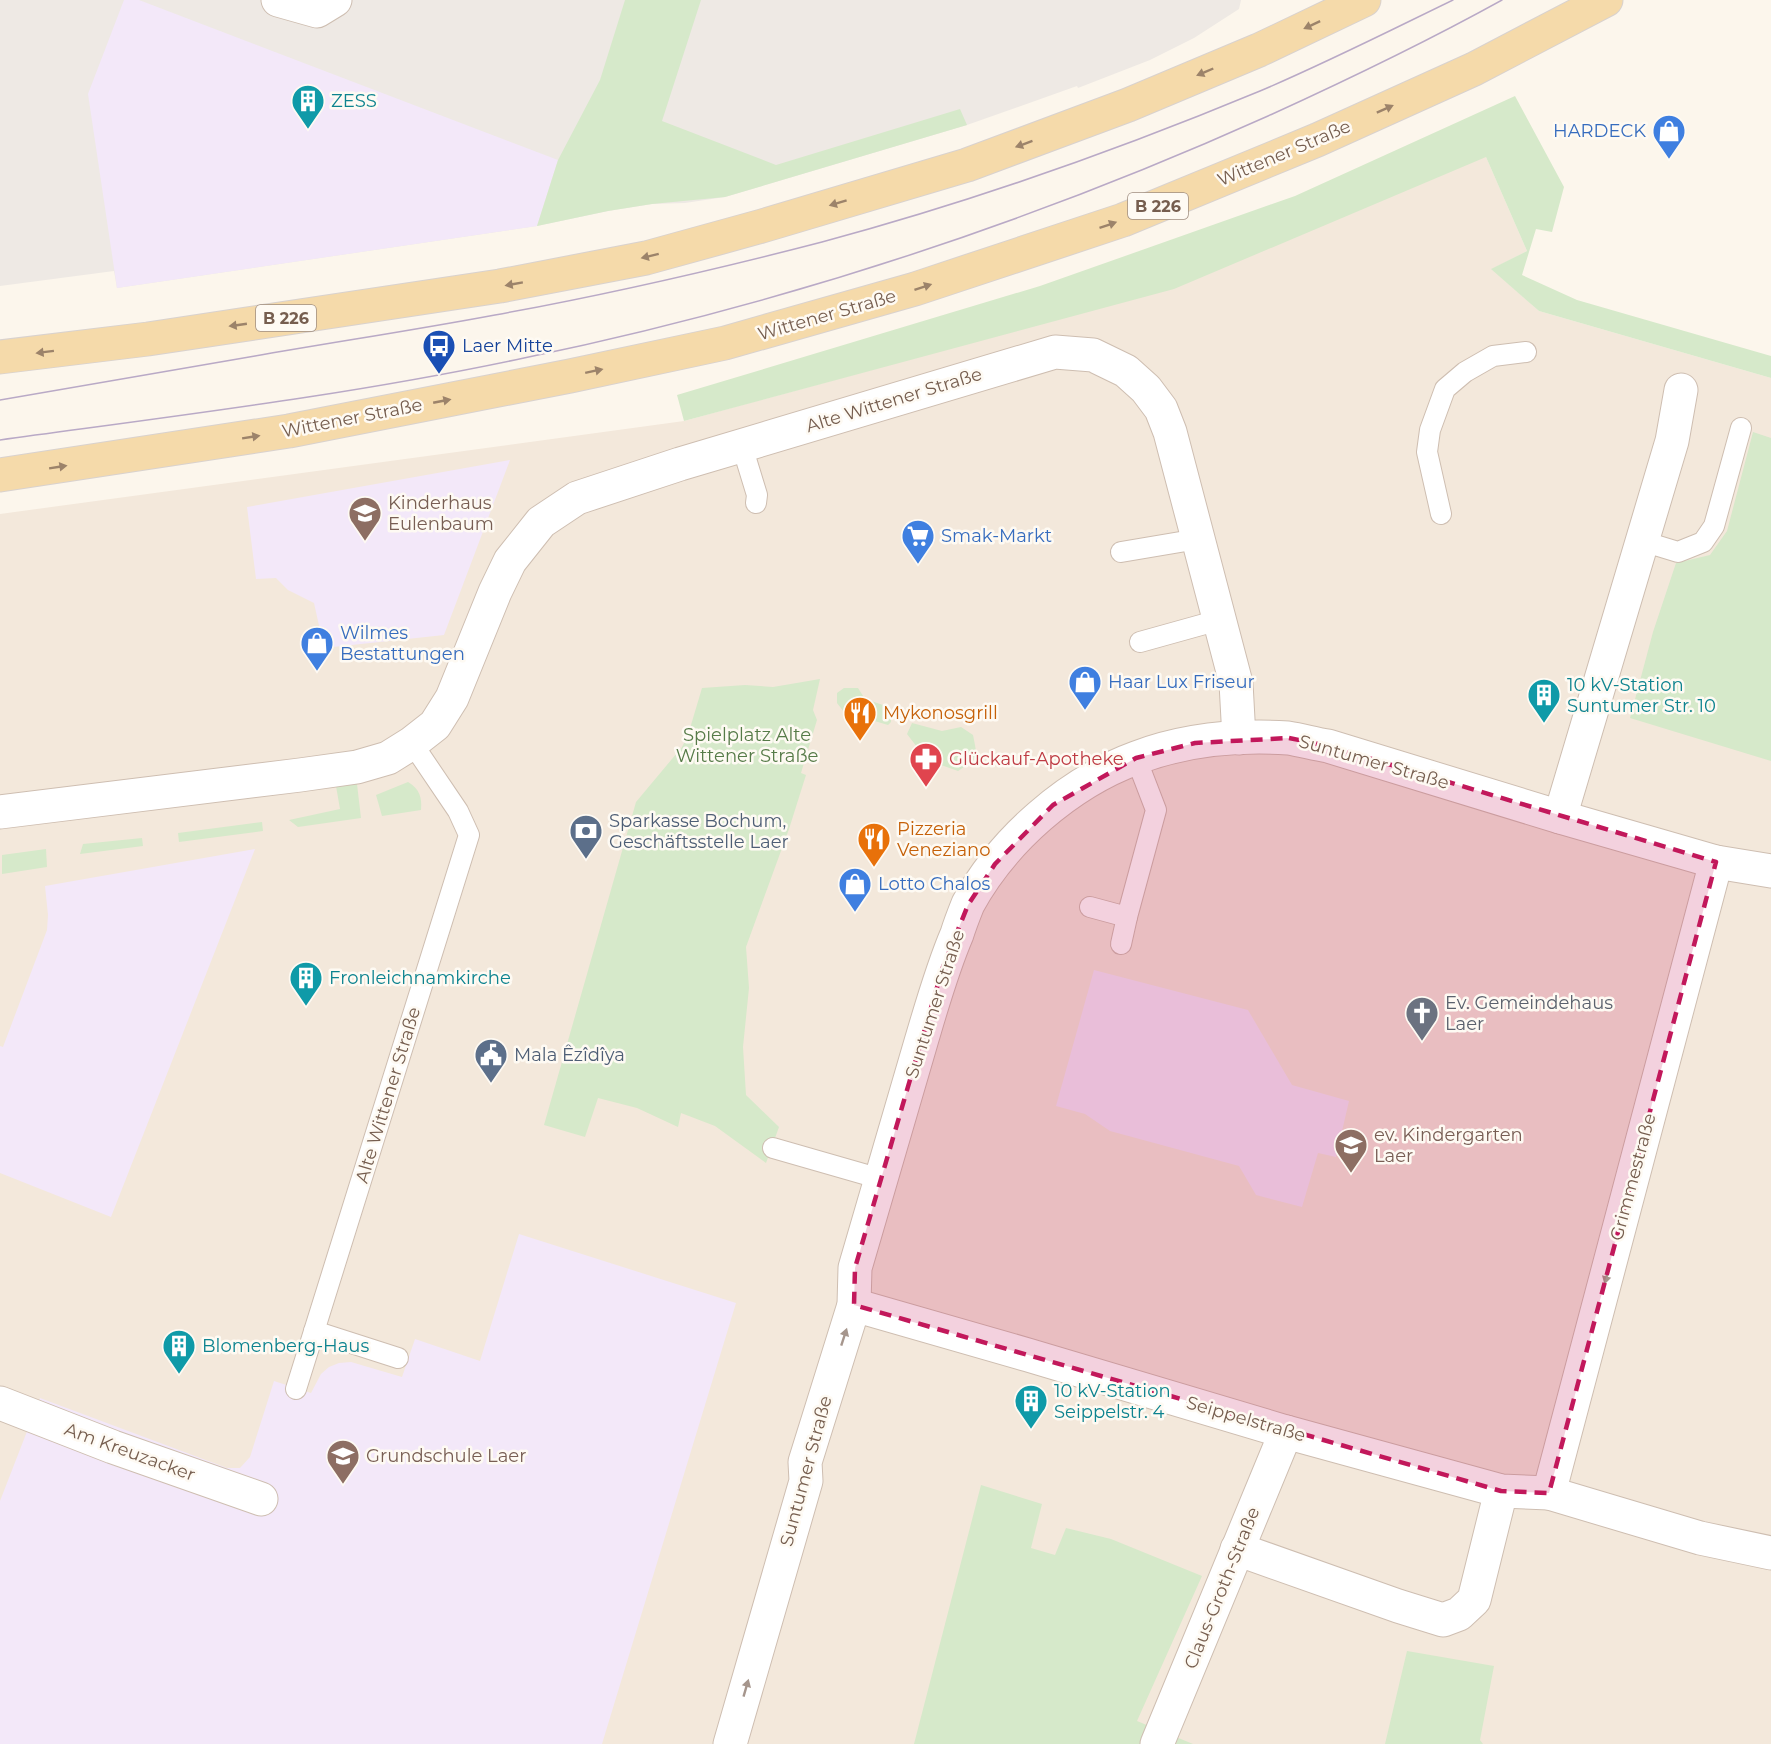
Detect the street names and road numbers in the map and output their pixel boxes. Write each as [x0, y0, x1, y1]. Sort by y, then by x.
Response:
street label: Wittener Straße [1214, 115, 1354, 191]
road number: B 226 [1128, 193, 1188, 219]
street label: Wittener Straße [755, 285, 899, 345]
road number: B 226 [256, 305, 316, 331]
street label: Alte Wittener Straße [803, 363, 985, 437]
street label: Wittener Straße [280, 394, 424, 442]
street label: Suntumer Straße [1296, 730, 1452, 794]
street label: Suntumer Straße [901, 927, 969, 1081]
street label: Alte Wittener Straße [351, 1004, 425, 1186]
street label: Grimmestraße [1605, 1111, 1661, 1243]
street label: Seippelstraße [1184, 1391, 1308, 1447]
street label: Suntumer Straße [775, 1393, 837, 1549]
street label: Am Kreuzacker [62, 1418, 198, 1486]
street label: Claus-Groth-Straße [1179, 1504, 1265, 1672]

